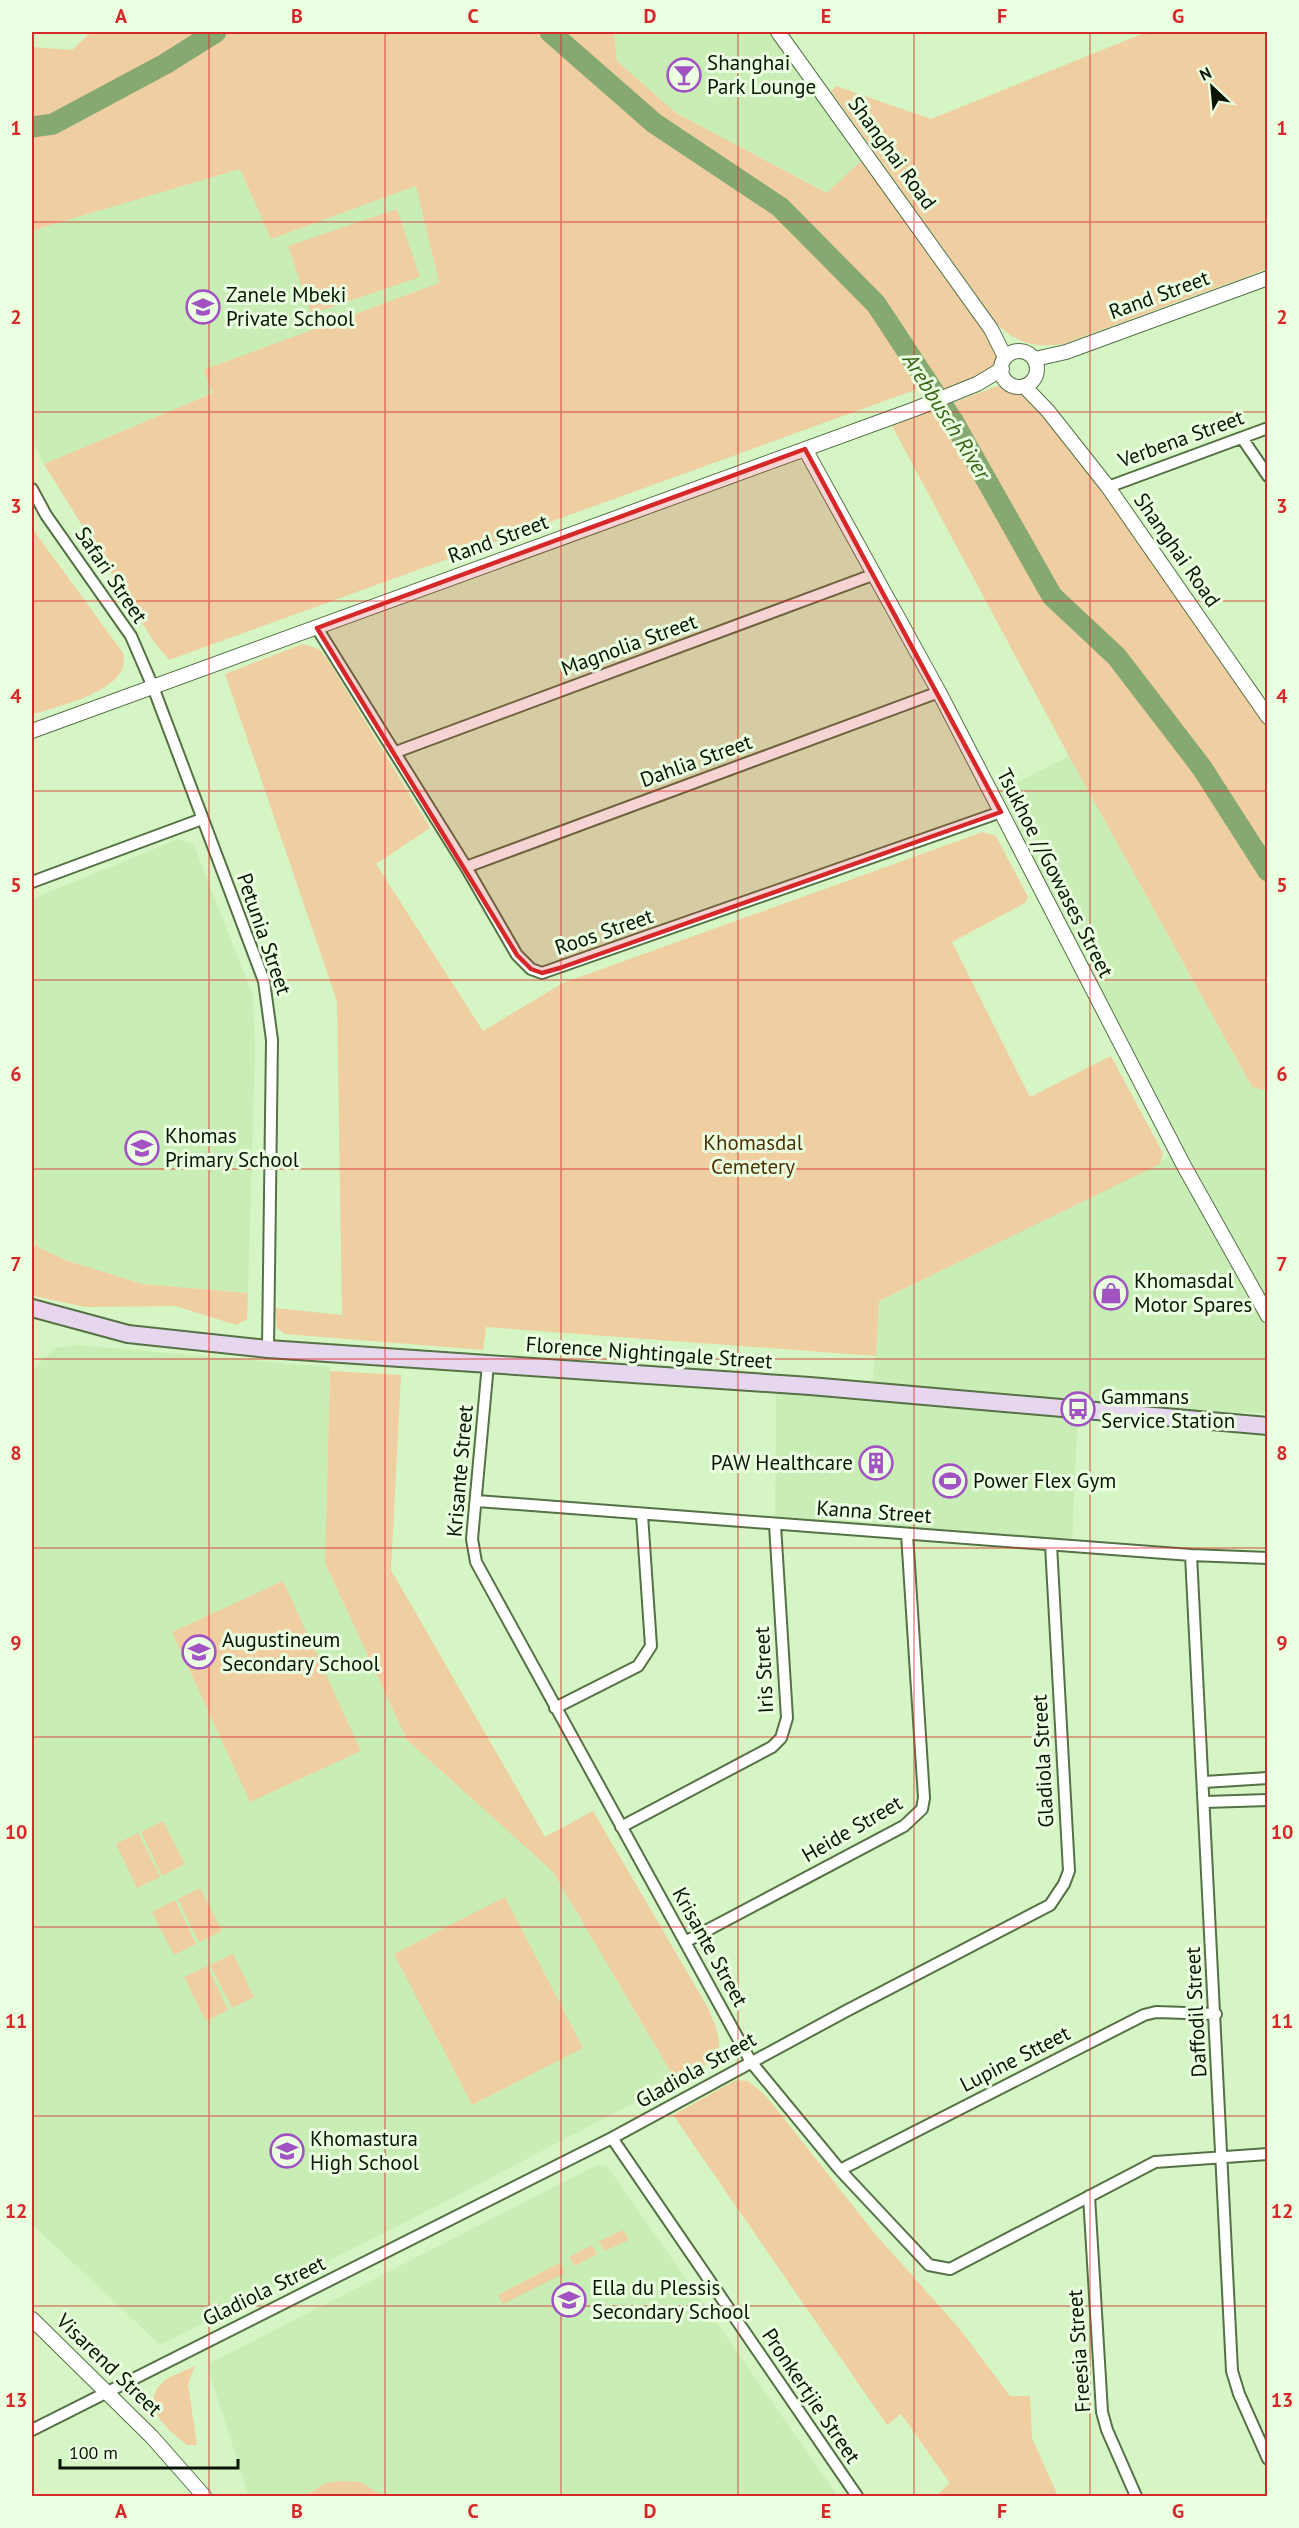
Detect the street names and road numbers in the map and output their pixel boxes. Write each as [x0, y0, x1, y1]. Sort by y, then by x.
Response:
street label: Shanghai Road [842, 91, 943, 215]
street label: Rand Street [1105, 264, 1213, 325]
street label: Verbena Street [1113, 403, 1247, 474]
street label: Shanghai Road [1128, 487, 1227, 612]
street label: Rand Street [444, 508, 552, 569]
street label: Safari Street [69, 521, 154, 628]
street label: Magnolia Street [557, 607, 700, 682]
street label: Dahlia Street [636, 728, 755, 793]
street label: Tsukhoe //Gowases Street [991, 764, 1120, 982]
street label: Petunia Street [231, 869, 298, 998]
street label: Roos Street [551, 902, 656, 961]
street label: Florence Nightingale Street [525, 1330, 773, 1375]
street label: Krisante Street [440, 1404, 479, 1538]
street label: Kanna Street [816, 1494, 932, 1529]
street label: Iris Street [748, 1626, 779, 1714]
street label: Gladiola Street [1026, 1694, 1059, 1828]
street label: Heide Street [797, 1789, 907, 1868]
street label: Krisante Street [667, 1882, 754, 2011]
street label: Daffodil Street [1179, 1946, 1212, 2078]
street label: Lupine Stteet [955, 2019, 1074, 2098]
street label: Gladiola Street [631, 2025, 761, 2114]
street label: Gladiola Street [198, 2249, 330, 2332]
street label: Freesia Street [1061, 2289, 1096, 2413]
street label: Visarend Street [50, 2307, 168, 2422]
street label: Pronkertjie Street [756, 2323, 867, 2469]

